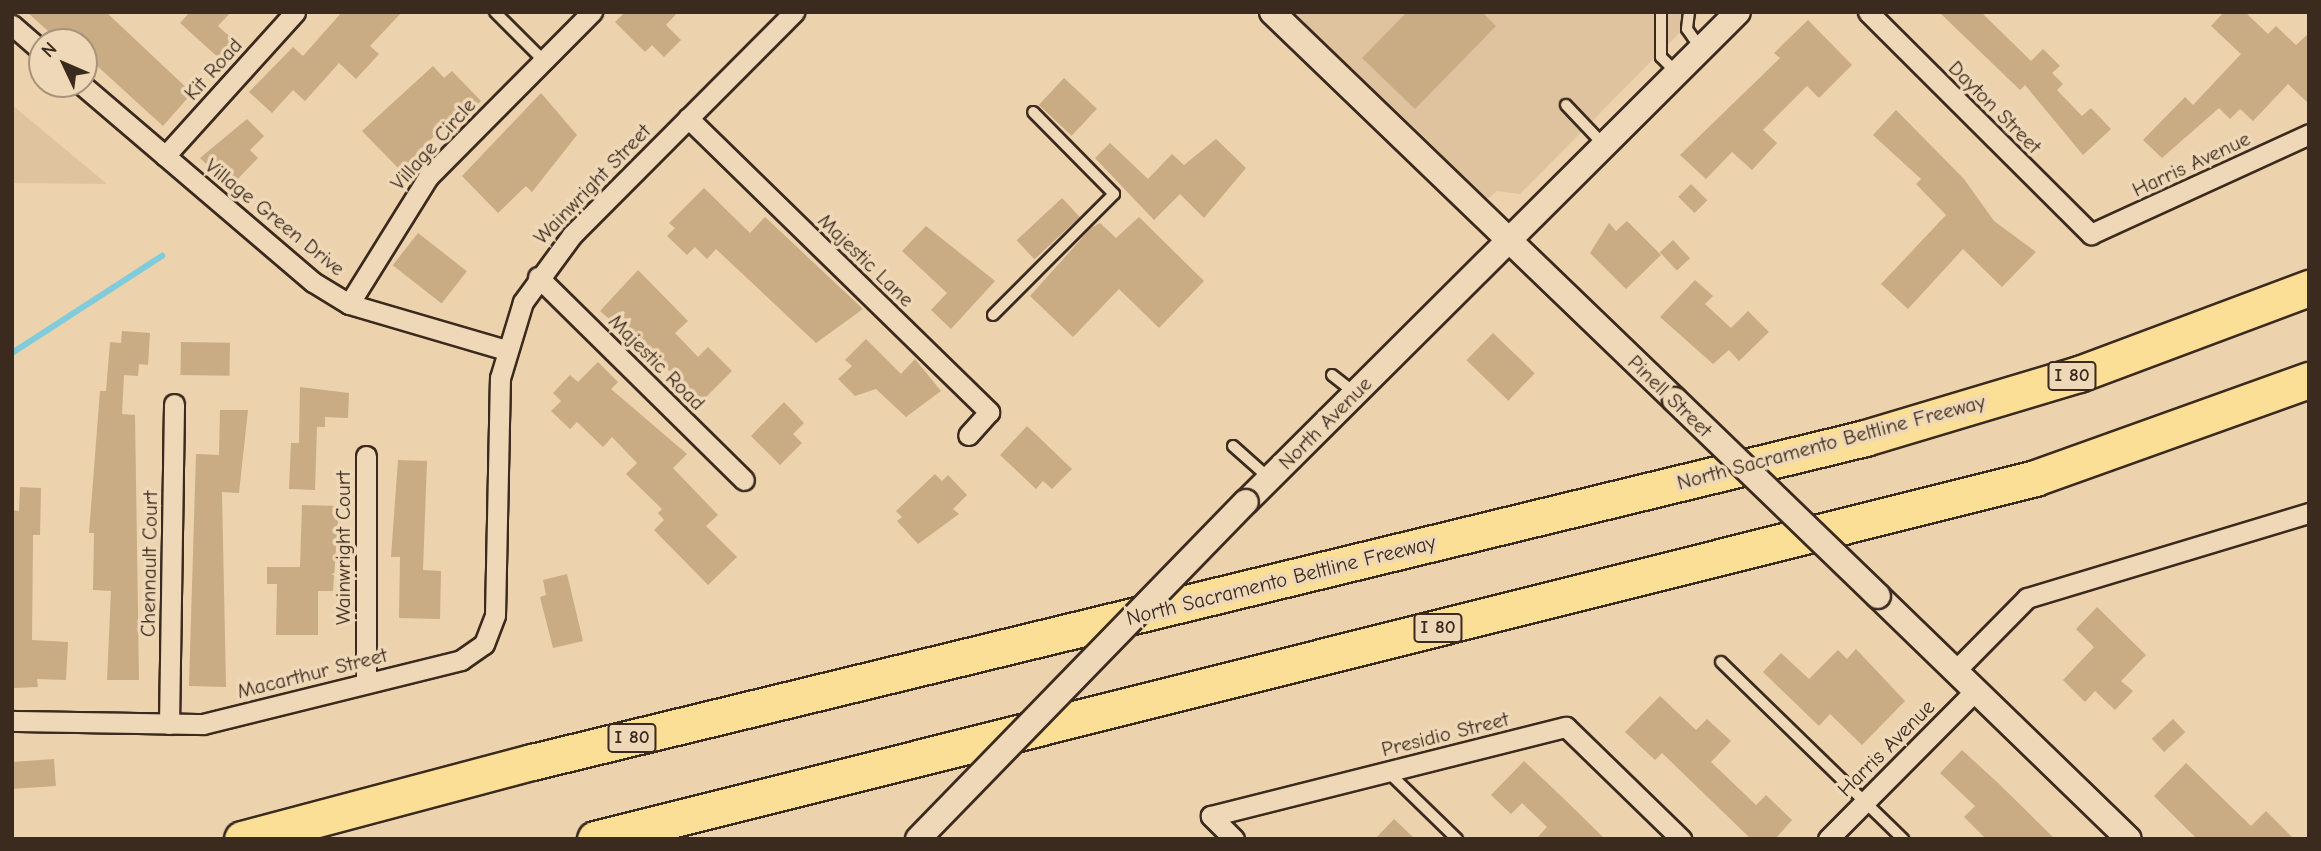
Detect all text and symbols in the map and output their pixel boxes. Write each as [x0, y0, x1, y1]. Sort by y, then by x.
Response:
north arrow [28, 28, 98, 98]
street label: Kit Road [179, 33, 247, 105]
text: N [37, 38, 62, 62]
street label: Dayton Street [1943, 55, 2047, 159]
street label: Village Circle [385, 93, 481, 195]
street label: Wainwright Street [528, 119, 656, 249]
street label: Harris Avenue [2128, 126, 2254, 202]
street label: Village Green Drive [200, 153, 350, 281]
street label: Majestic Lane [813, 208, 919, 312]
street label: Majestic Road [604, 309, 710, 415]
street label: Pinell Street [1623, 350, 1717, 442]
road number: I 80 [2046, 360, 2098, 392]
street label: North Avenue [1273, 371, 1377, 475]
street label: North Sacramento Beltline Freeway [1674, 389, 1988, 495]
street label: Wainwright Court [330, 471, 356, 625]
street label: Chennault Court [135, 491, 163, 637]
street label: North Sacramento Beltline Freeway [1124, 529, 1438, 631]
road number: I 80 [1412, 612, 1464, 643]
street label: Macarthur Street [234, 642, 390, 704]
street label: Harris Avenue [1832, 694, 1940, 802]
street label: Presidio Street [1379, 706, 1511, 762]
road number: I 80 [606, 722, 658, 754]

